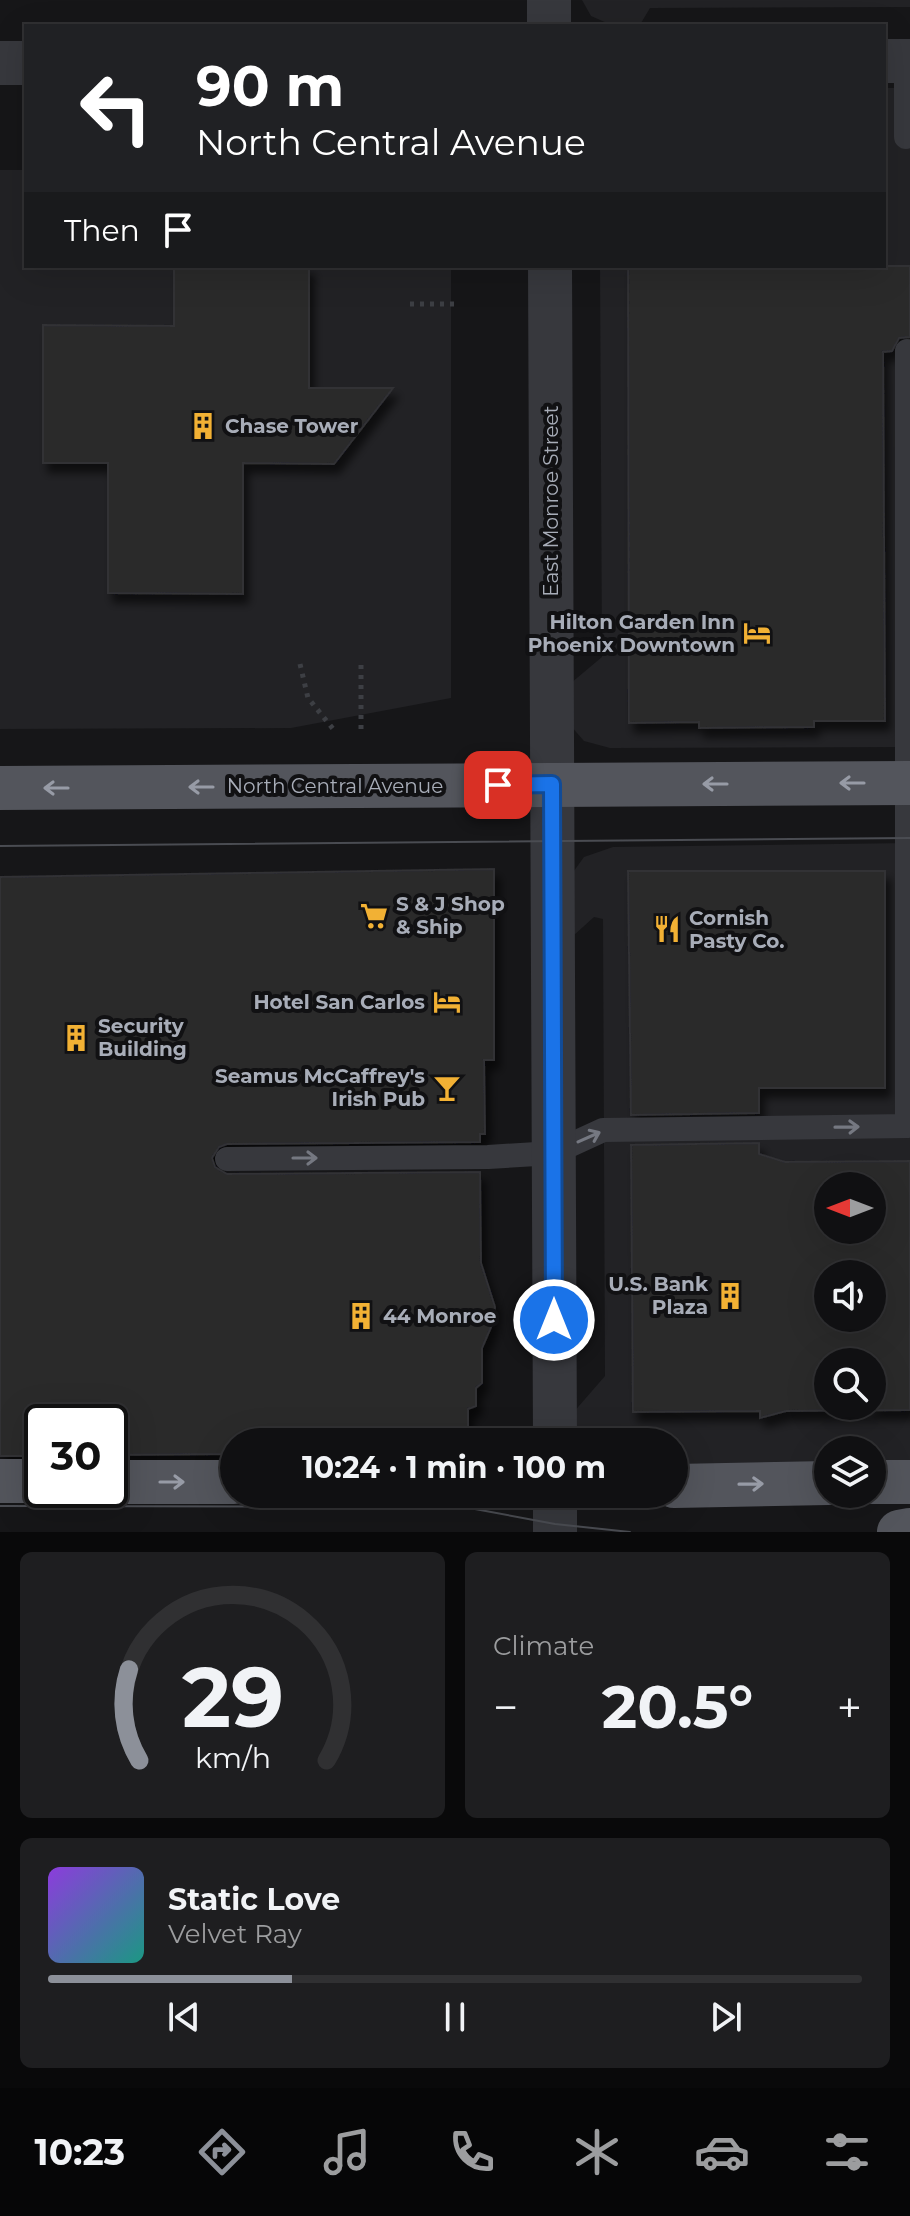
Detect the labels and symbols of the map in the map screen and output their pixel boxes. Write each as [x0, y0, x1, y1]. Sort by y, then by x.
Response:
street label: East Monroe Street [539, 405, 563, 597]
building icon: Chase Tower [188, 411, 218, 441]
place label: Chase Tower [225, 414, 359, 438]
place label: Hilton Garden Inn Phoenix Downtown [528, 610, 735, 657]
hotel icon: Hilton Garden Inn Phoenix Downtown [742, 618, 772, 648]
pin [464, 751, 532, 819]
street label: North Central Avenue [227, 774, 443, 798]
one-way arrow [839, 775, 866, 791]
one-way arrow [702, 776, 729, 792]
one-way arrow [188, 779, 215, 795]
one-way arrow [43, 780, 70, 796]
place label: S & J Shop & Ship [396, 892, 505, 939]
supermarket icon: S & J Shop & Ship [359, 901, 389, 931]
place label: Cornish Pasty Co. [689, 906, 784, 953]
restaurant icon: Cornish Pasty Co. [652, 914, 682, 944]
hotel icon: Hotel San Carlos [432, 987, 462, 1017]
place label: Hotel San Carlos [253, 990, 425, 1014]
place label: Security Building [98, 1014, 187, 1061]
building icon: Security Building [61, 1023, 91, 1053]
place label: Seamus McCaffrey's Irish Pub [215, 1064, 425, 1111]
bar icon: Seamus McCaffrey's Irish Pub [432, 1073, 462, 1103]
one-way arrow [833, 1119, 860, 1135]
one-way arrow [577, 1129, 601, 1144]
one-way arrow [291, 1150, 318, 1166]
north arrow [814, 1172, 886, 1244]
place label: U.S. Bank Plaza [608, 1272, 709, 1319]
position arrow [512, 1278, 596, 1362]
building icon: U.S. Bank Plaza [715, 1281, 745, 1311]
building icon: 44 Monroe [346, 1301, 376, 1331]
place label: 44 Monroe [383, 1304, 496, 1328]
speed limit sign: 30 [24, 1404, 128, 1508]
one-way arrow [158, 1474, 185, 1490]
one-way arrow [737, 1476, 764, 1492]

